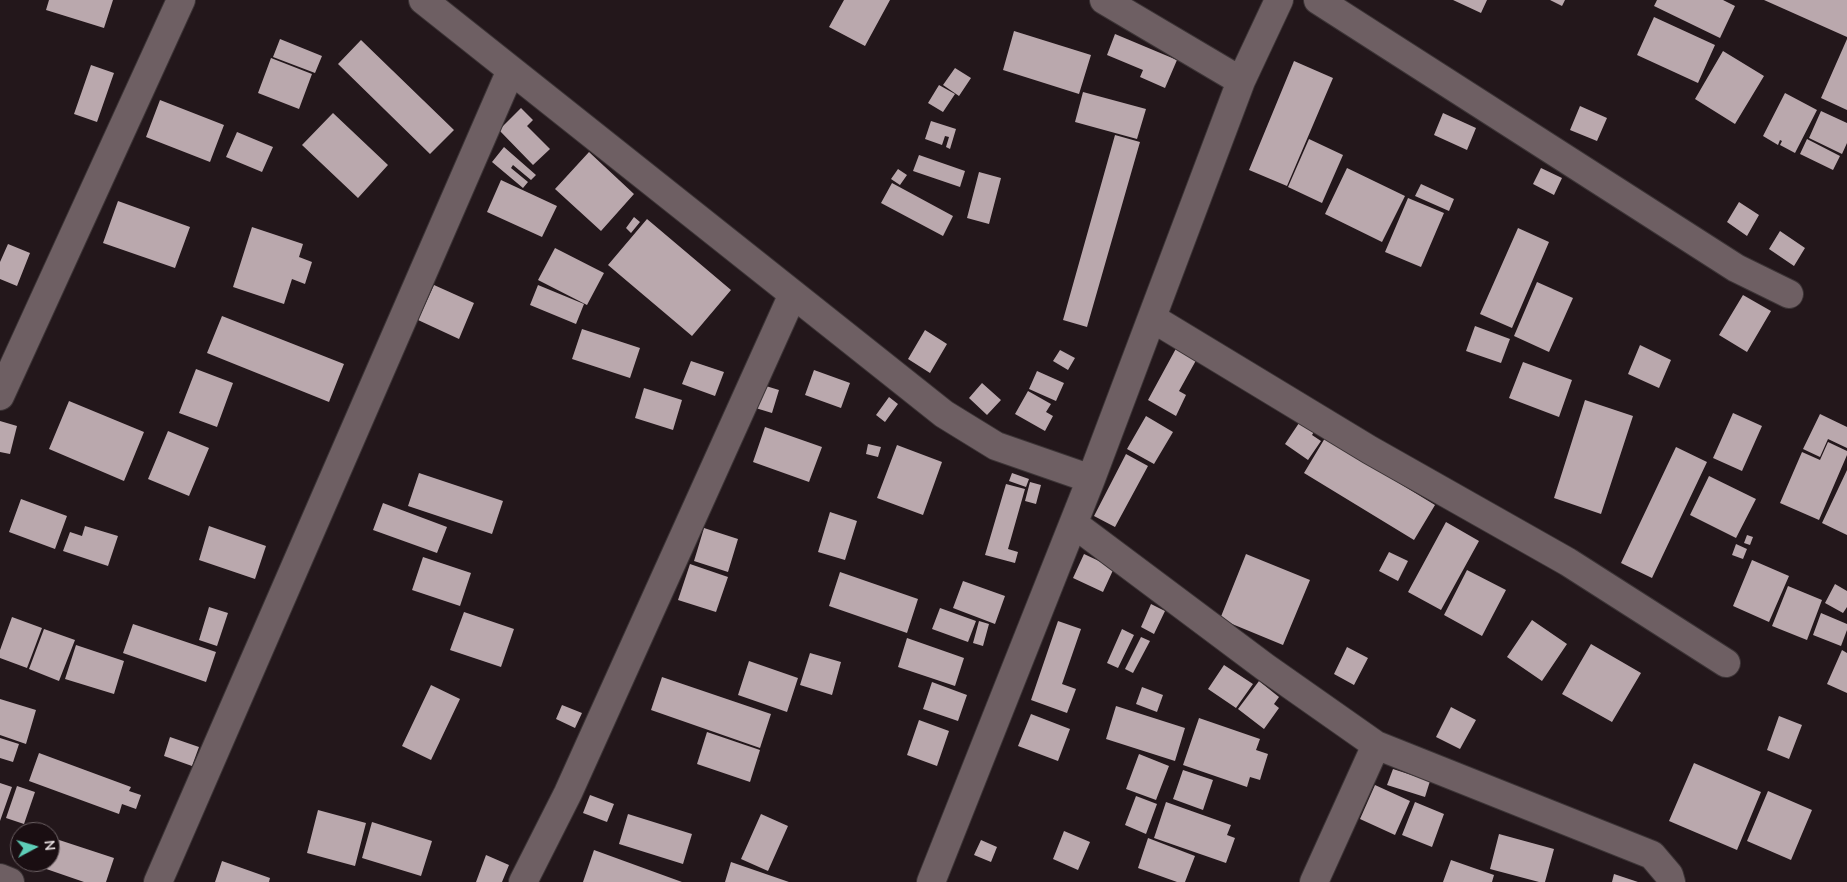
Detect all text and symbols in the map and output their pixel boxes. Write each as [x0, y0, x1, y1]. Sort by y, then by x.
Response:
north arrow [10, 822, 60, 872]
text: N [39, 839, 59, 852]

